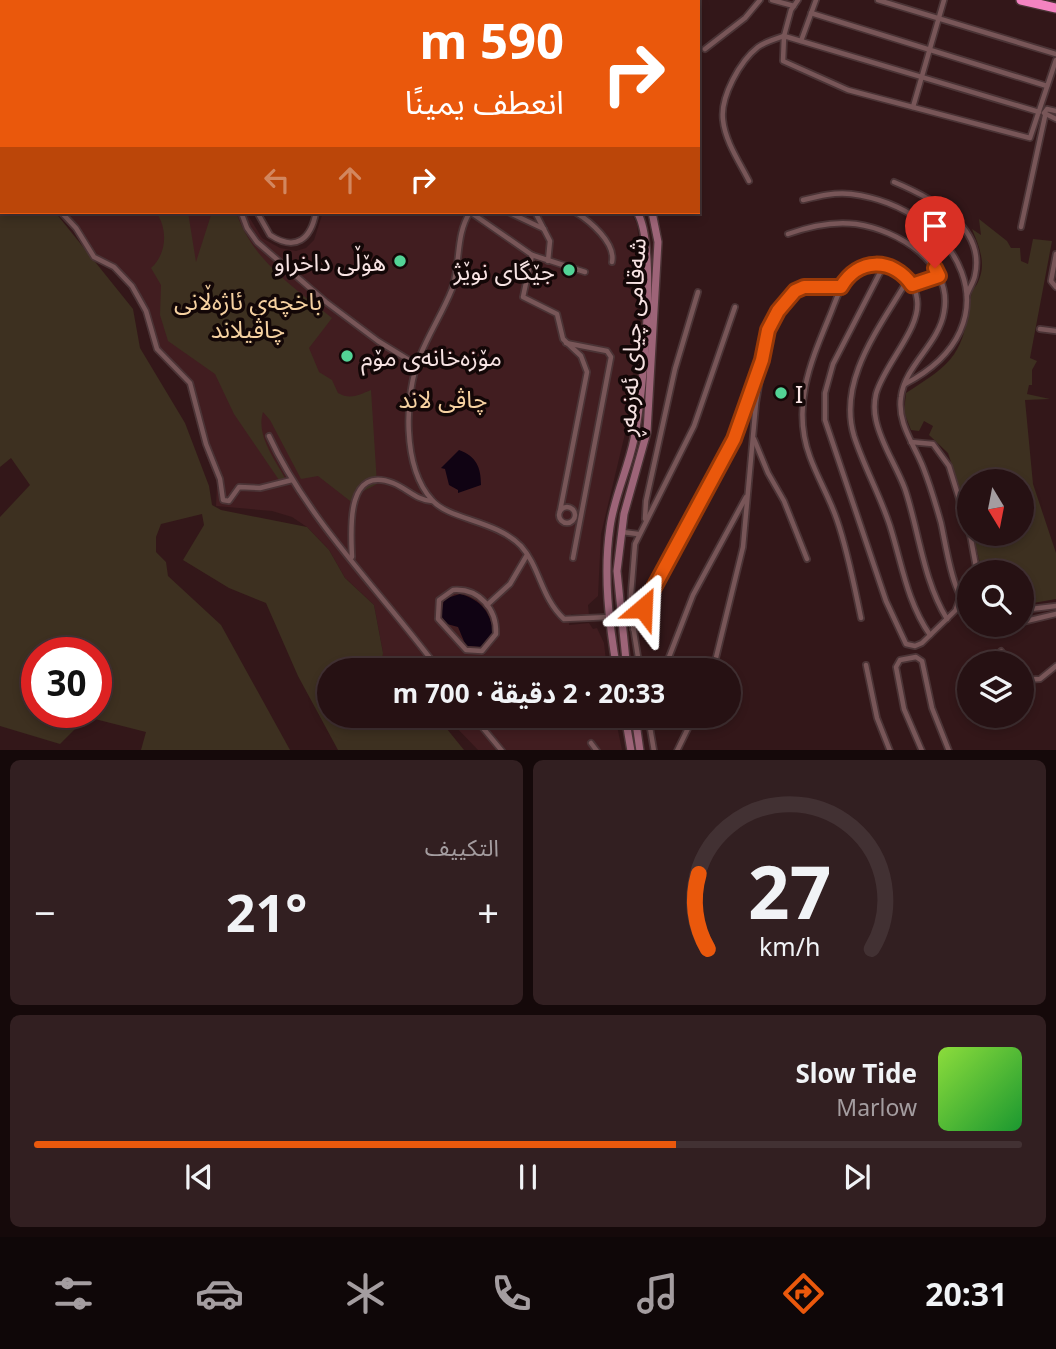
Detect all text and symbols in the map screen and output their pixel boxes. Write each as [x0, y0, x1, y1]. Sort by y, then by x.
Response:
text: 590 m [419, 7, 564, 73]
icon: right [588, 28, 679, 119]
text: انعطف يمينًا [405, 80, 564, 123]
icon: left [258, 161, 296, 199]
icon: ahead [331, 161, 369, 199]
icon: right [404, 161, 442, 199]
pin [905, 196, 965, 268]
icon: arrive [916, 207, 954, 245]
street label: شەقامی چیای ئەزمەڕ [609, 237, 658, 438]
place label: هۆڵی داخراو [274, 245, 386, 278]
marker: هۆڵی داخراو [392, 253, 408, 269]
place label: جێگای نوێژ [453, 254, 555, 287]
marker: جێگای نوێژ [561, 262, 577, 278]
park label: باخچەی ئاژەڵانی چاڤیلاند [174, 284, 322, 345]
place label: مۆزەخانەی مۆم [361, 340, 502, 376]
marker: مۆزەخانەی مۆم [339, 348, 355, 364]
place label: I [795, 377, 803, 410]
park label: چاڤی لاند [399, 382, 487, 415]
marker: I [773, 385, 789, 401]
north arrow [957, 469, 1034, 546]
map controls [957, 469, 1034, 728]
button: search [957, 560, 1034, 637]
position arrow [606, 571, 680, 645]
speed limit sign: 30 [21, 637, 112, 728]
button: layers [957, 651, 1034, 728]
text: 20:33 · 2 دقيقة · 700 m [393, 675, 665, 711]
text: التكييف [425, 831, 499, 863]
text: 27 [748, 841, 831, 940]
text: 21° [226, 876, 307, 947]
text: − [34, 886, 56, 938]
text: + [477, 886, 499, 938]
text: km/h [759, 928, 820, 962]
text: Slow Tide [795, 1055, 917, 1091]
text: Marlow [836, 1091, 917, 1123]
icon: previous [180, 1158, 218, 1196]
icon: pause [509, 1158, 547, 1196]
icon: next [838, 1158, 876, 1196]
icon: filters [49, 1269, 98, 1318]
icon: car [195, 1269, 244, 1318]
icon: climate [341, 1269, 390, 1318]
icon: phone [487, 1269, 536, 1318]
icon: music [633, 1269, 682, 1318]
icon: directions [779, 1269, 828, 1318]
text: 20:31 [925, 1272, 1007, 1315]

